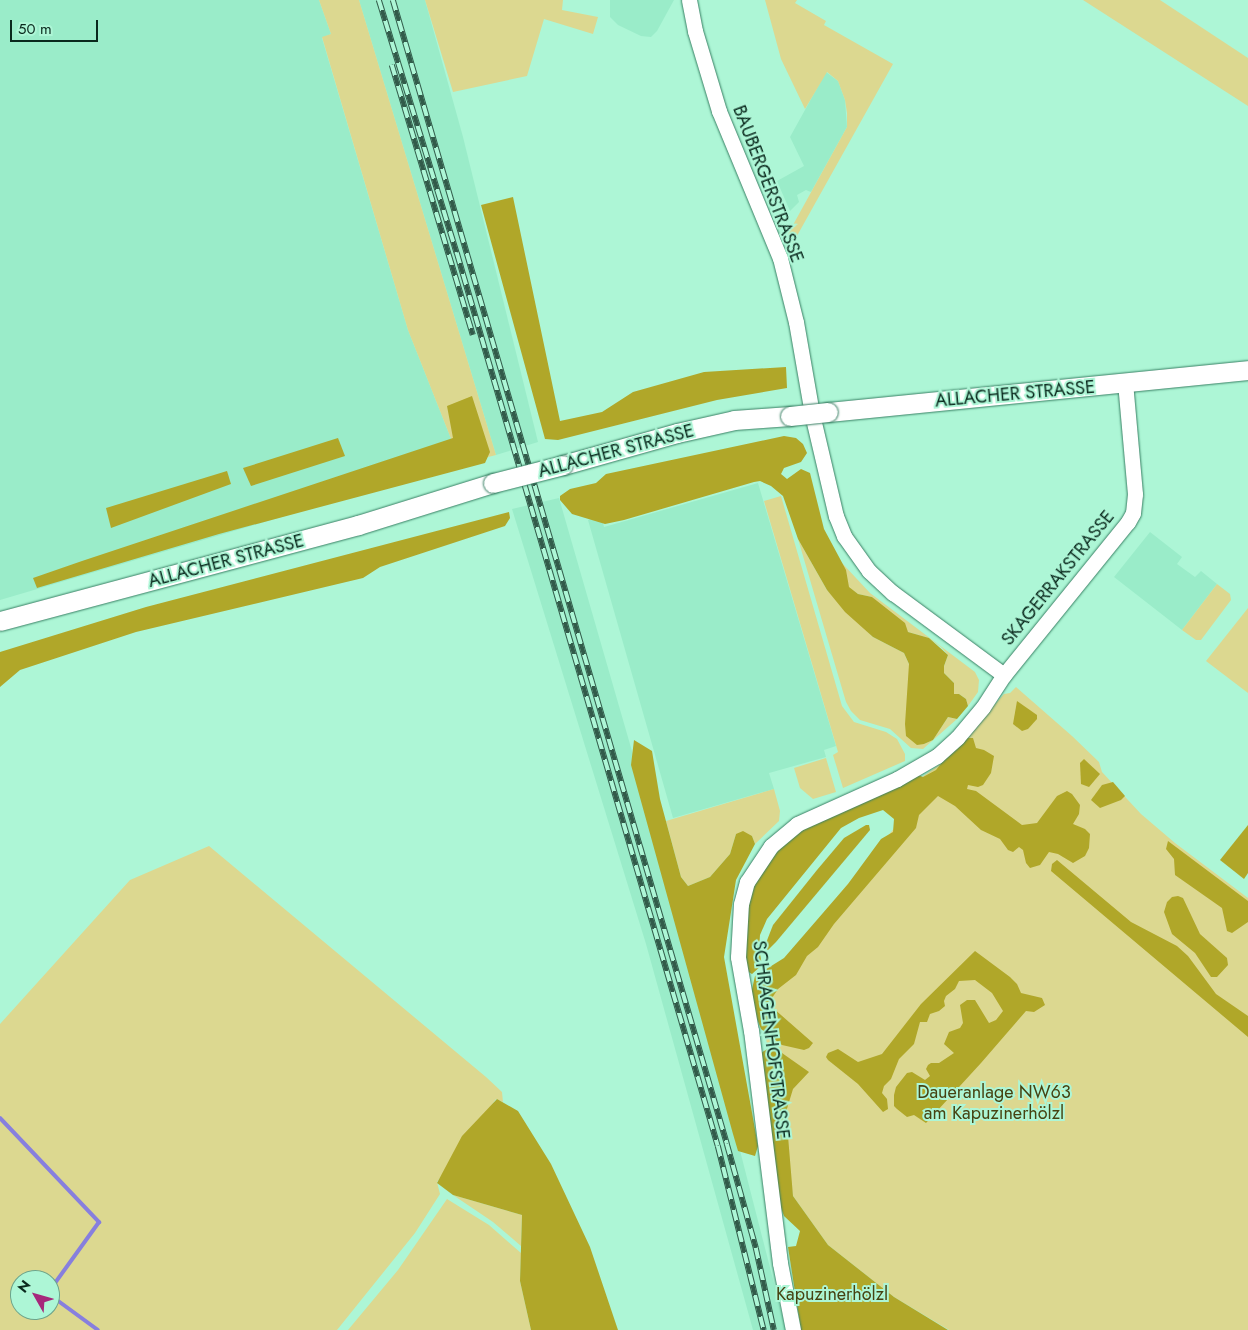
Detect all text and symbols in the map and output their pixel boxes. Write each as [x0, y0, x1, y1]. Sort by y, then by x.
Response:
scale bar [12, 10, 100, 42]
text: 50 m [18, 18, 52, 40]
street label: BAUBERGERSTRASSE [728, 102, 808, 266]
street label: ALLACHER STRASSE [934, 376, 1096, 412]
street label: ALLACHER STRASSE [536, 420, 696, 482]
street label: SKAGERRAKSTRASSE [997, 506, 1119, 650]
street label: ALLACHER STRASSE [146, 530, 306, 592]
street label: SCHRAGENHOFSTRASSE [748, 939, 794, 1141]
park label: Daueranlage NW63 am Kapuzinerhölzl [917, 1082, 1071, 1124]
north arrow [10, 1270, 60, 1320]
text: N [13, 1276, 35, 1297]
park label: Kapuzinerhölzl [776, 1283, 888, 1305]

